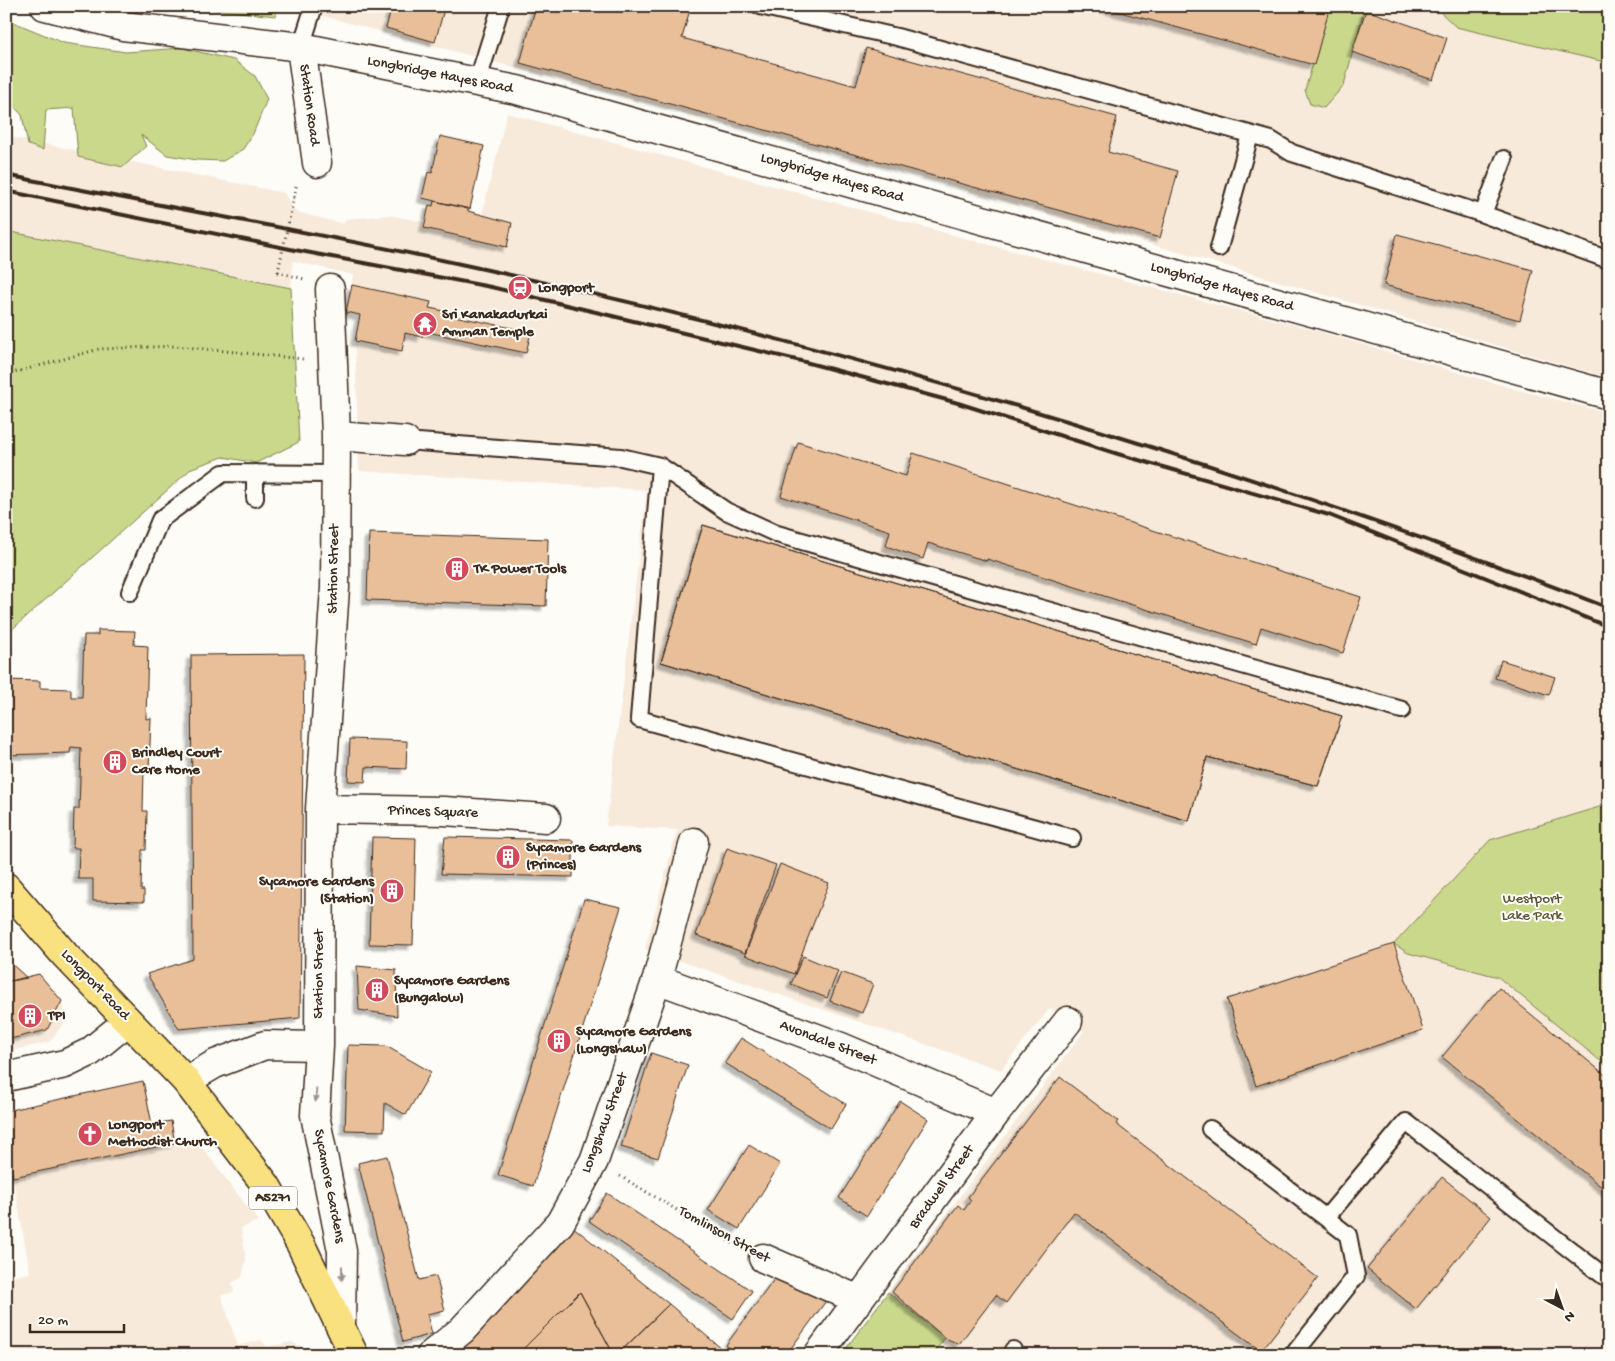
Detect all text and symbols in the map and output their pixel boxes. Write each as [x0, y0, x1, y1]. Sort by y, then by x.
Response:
street label: Longbridge Hayes Road [366, 52, 515, 98]
street label: Station Road [294, 63, 324, 148]
street label: Longbridge Hayes Road [758, 149, 907, 207]
street label: Longbridge Hayes Road [1148, 258, 1297, 316]
station icon: Longport [507, 275, 533, 301]
place label: Longport [538, 279, 595, 297]
place label: Sri Kanakadurkai Amman Temple [441, 306, 548, 341]
temple icon: Sri Kanakadurkai Amman Temple [412, 311, 438, 337]
street label: Station Street [324, 522, 344, 614]
building icon: TK Power Tools [444, 556, 470, 582]
place label: TK Power Tools [473, 560, 568, 578]
place label: Brindley Court Care Home [131, 744, 222, 779]
building icon: Brindley Court Care Home [102, 749, 128, 775]
street label: Princes Square [387, 801, 479, 823]
place label: Sycamore Gardens (Princes) [526, 839, 643, 874]
building icon: Sycamore Gardens (Princes) [495, 844, 521, 870]
place label: Sycamore Gardens (Station) [259, 873, 375, 908]
building icon: Sycamore Gardens (Station) [379, 878, 405, 904]
park label: Westport Lake Park [1502, 890, 1564, 925]
street label: Station Street [310, 928, 328, 1019]
street label: Longport Road [57, 946, 134, 1025]
place label: Sycamore Gardens (Bungalow) [394, 972, 511, 1007]
building icon: Sycamore Gardens (Bungalow) [364, 977, 390, 1003]
building icon: TPI [17, 1003, 43, 1029]
place label: TPI [47, 1007, 66, 1025]
street label: Avondale Street [777, 1016, 881, 1070]
place label: Sycamore Gardens (Longshaw) [576, 1023, 693, 1058]
building icon: Sycamore Gardens (Longshaw) [546, 1028, 572, 1054]
street label: Longshaw Street [578, 1069, 633, 1176]
one-way arrow [312, 1087, 320, 1103]
place label: Longport Methodist Church [108, 1116, 217, 1151]
church icon: Longport Methodist Church [77, 1121, 103, 1147]
street label: Sycamore Gardens [309, 1128, 349, 1245]
street label: Bradwell Street [905, 1140, 980, 1233]
road number: A5271 [249, 1186, 297, 1210]
street label: Tomlinson Street [674, 1202, 775, 1268]
one-way arrow [337, 1265, 345, 1281]
north arrow [1538, 1284, 1588, 1334]
scale bar [30, 1301, 124, 1333]
text: N [1560, 1307, 1578, 1325]
text: 20 m [38, 1312, 68, 1330]

